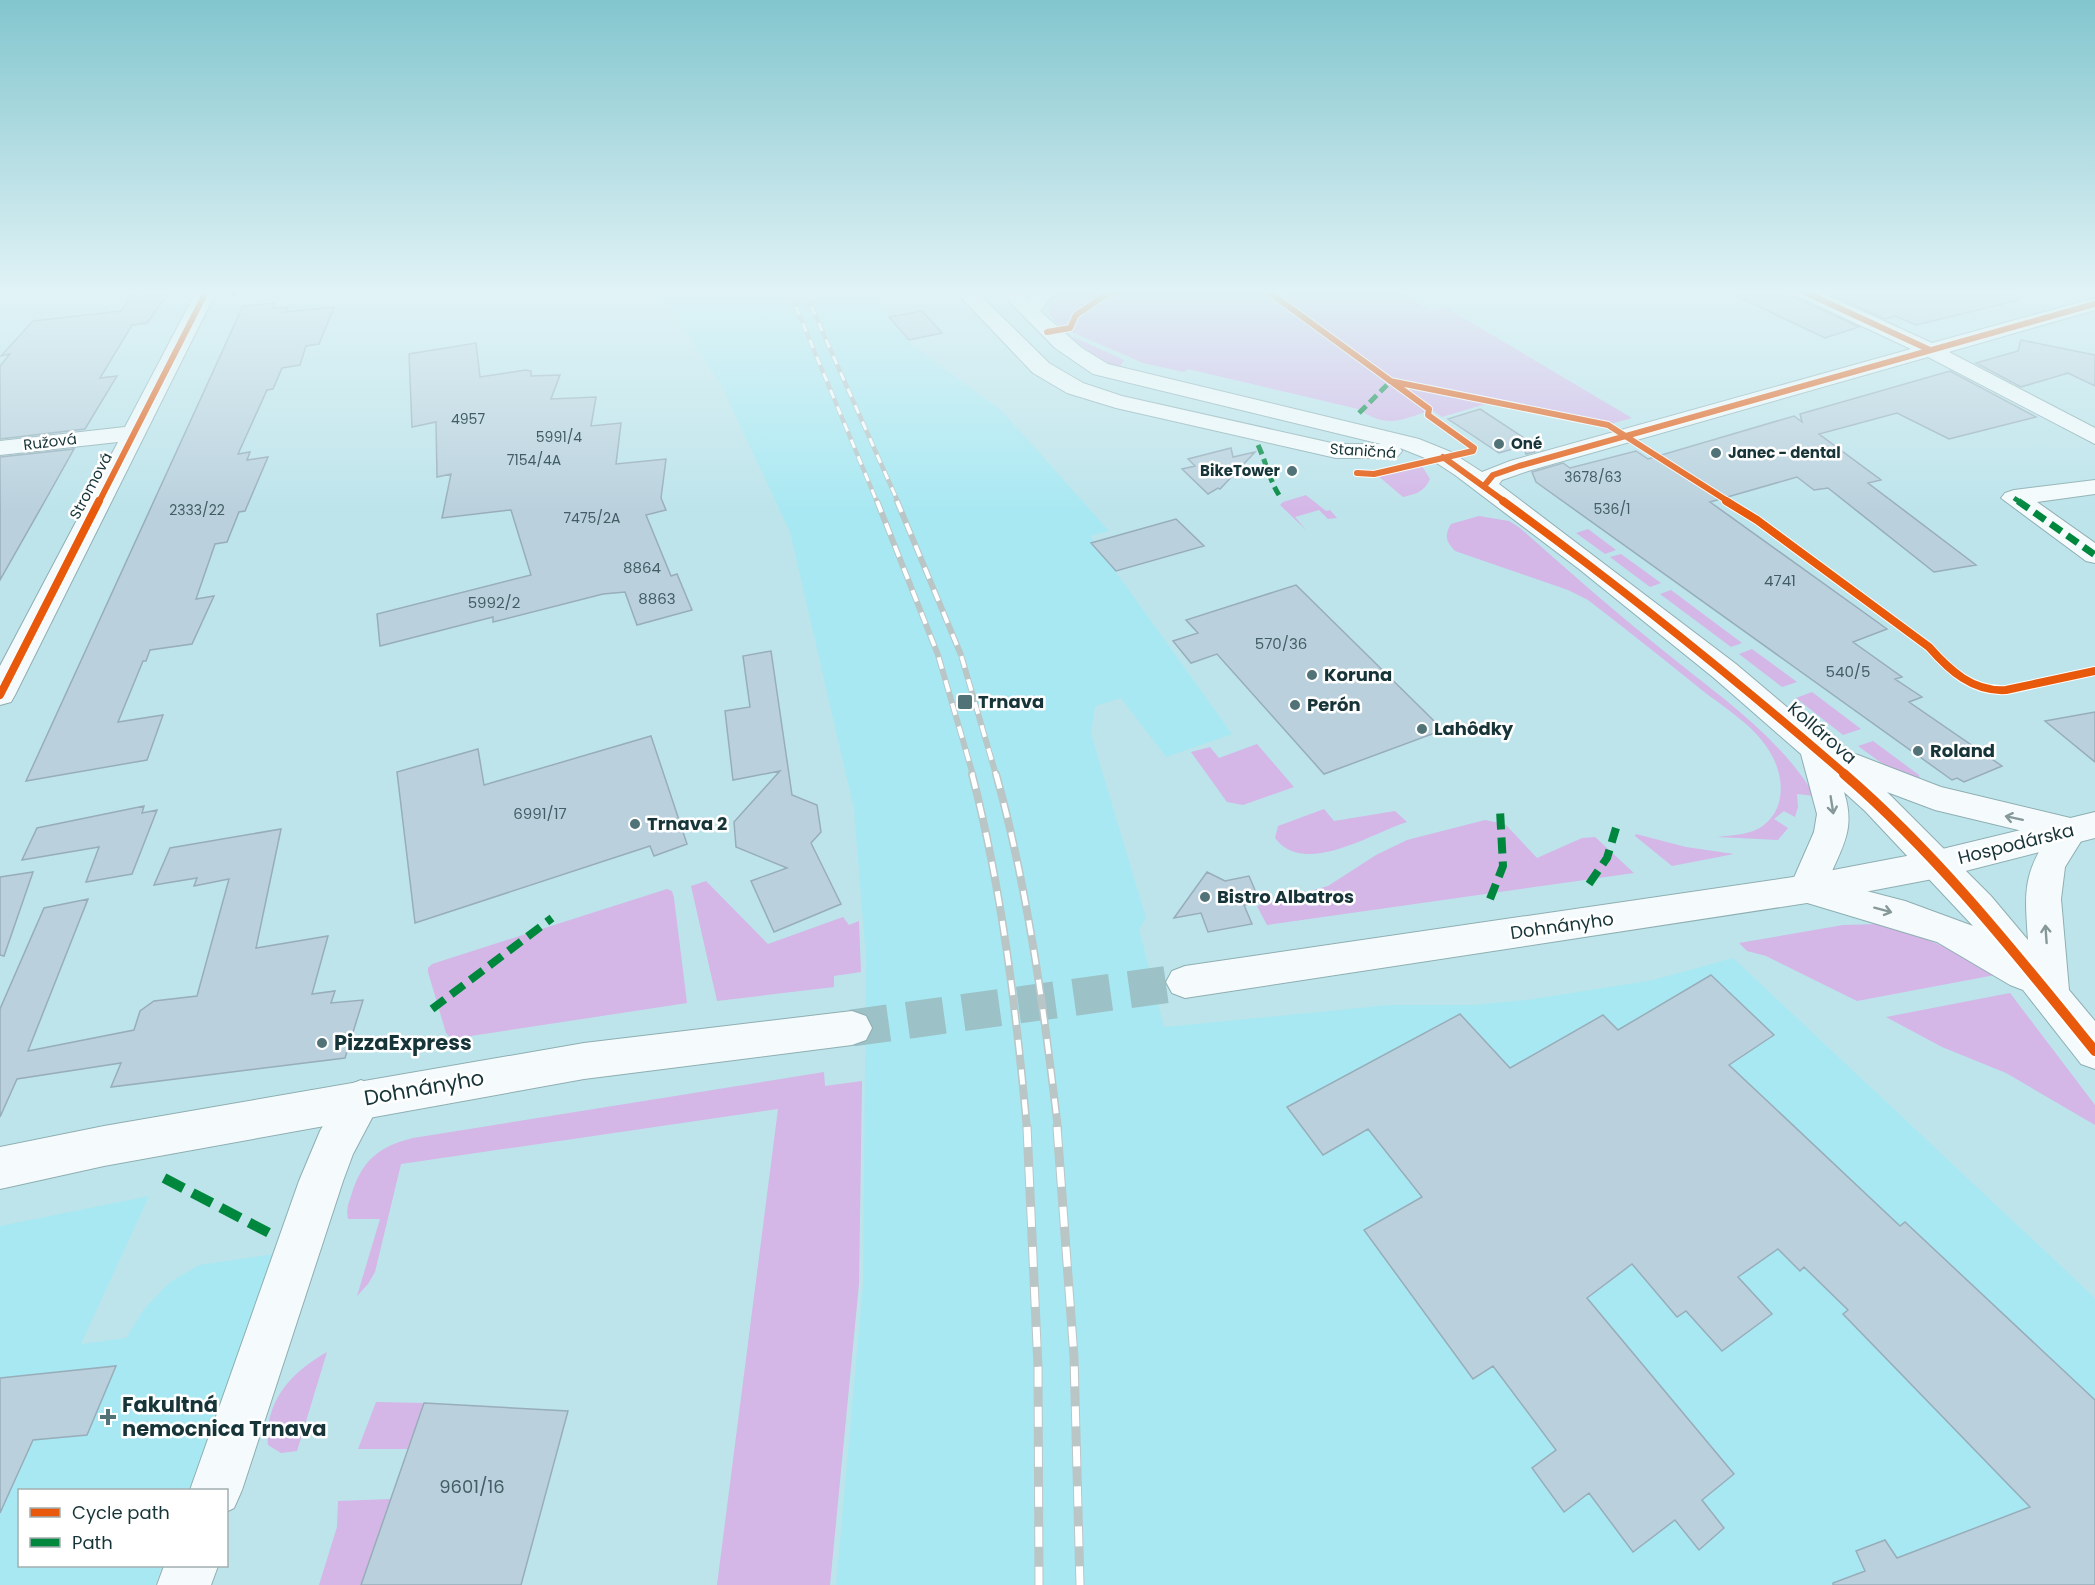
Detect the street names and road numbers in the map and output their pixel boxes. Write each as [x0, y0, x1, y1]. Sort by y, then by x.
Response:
street label: Ružová [22, 428, 78, 455]
street label: Staničná [1329, 438, 1397, 463]
street label: Stromová [64, 449, 117, 523]
street label: Kollárova [1782, 696, 1862, 770]
street label: Hospodárska [1955, 817, 2077, 870]
street label: Dohnányho [1509, 906, 1615, 945]
street label: Dohnányho [362, 1063, 486, 1112]

